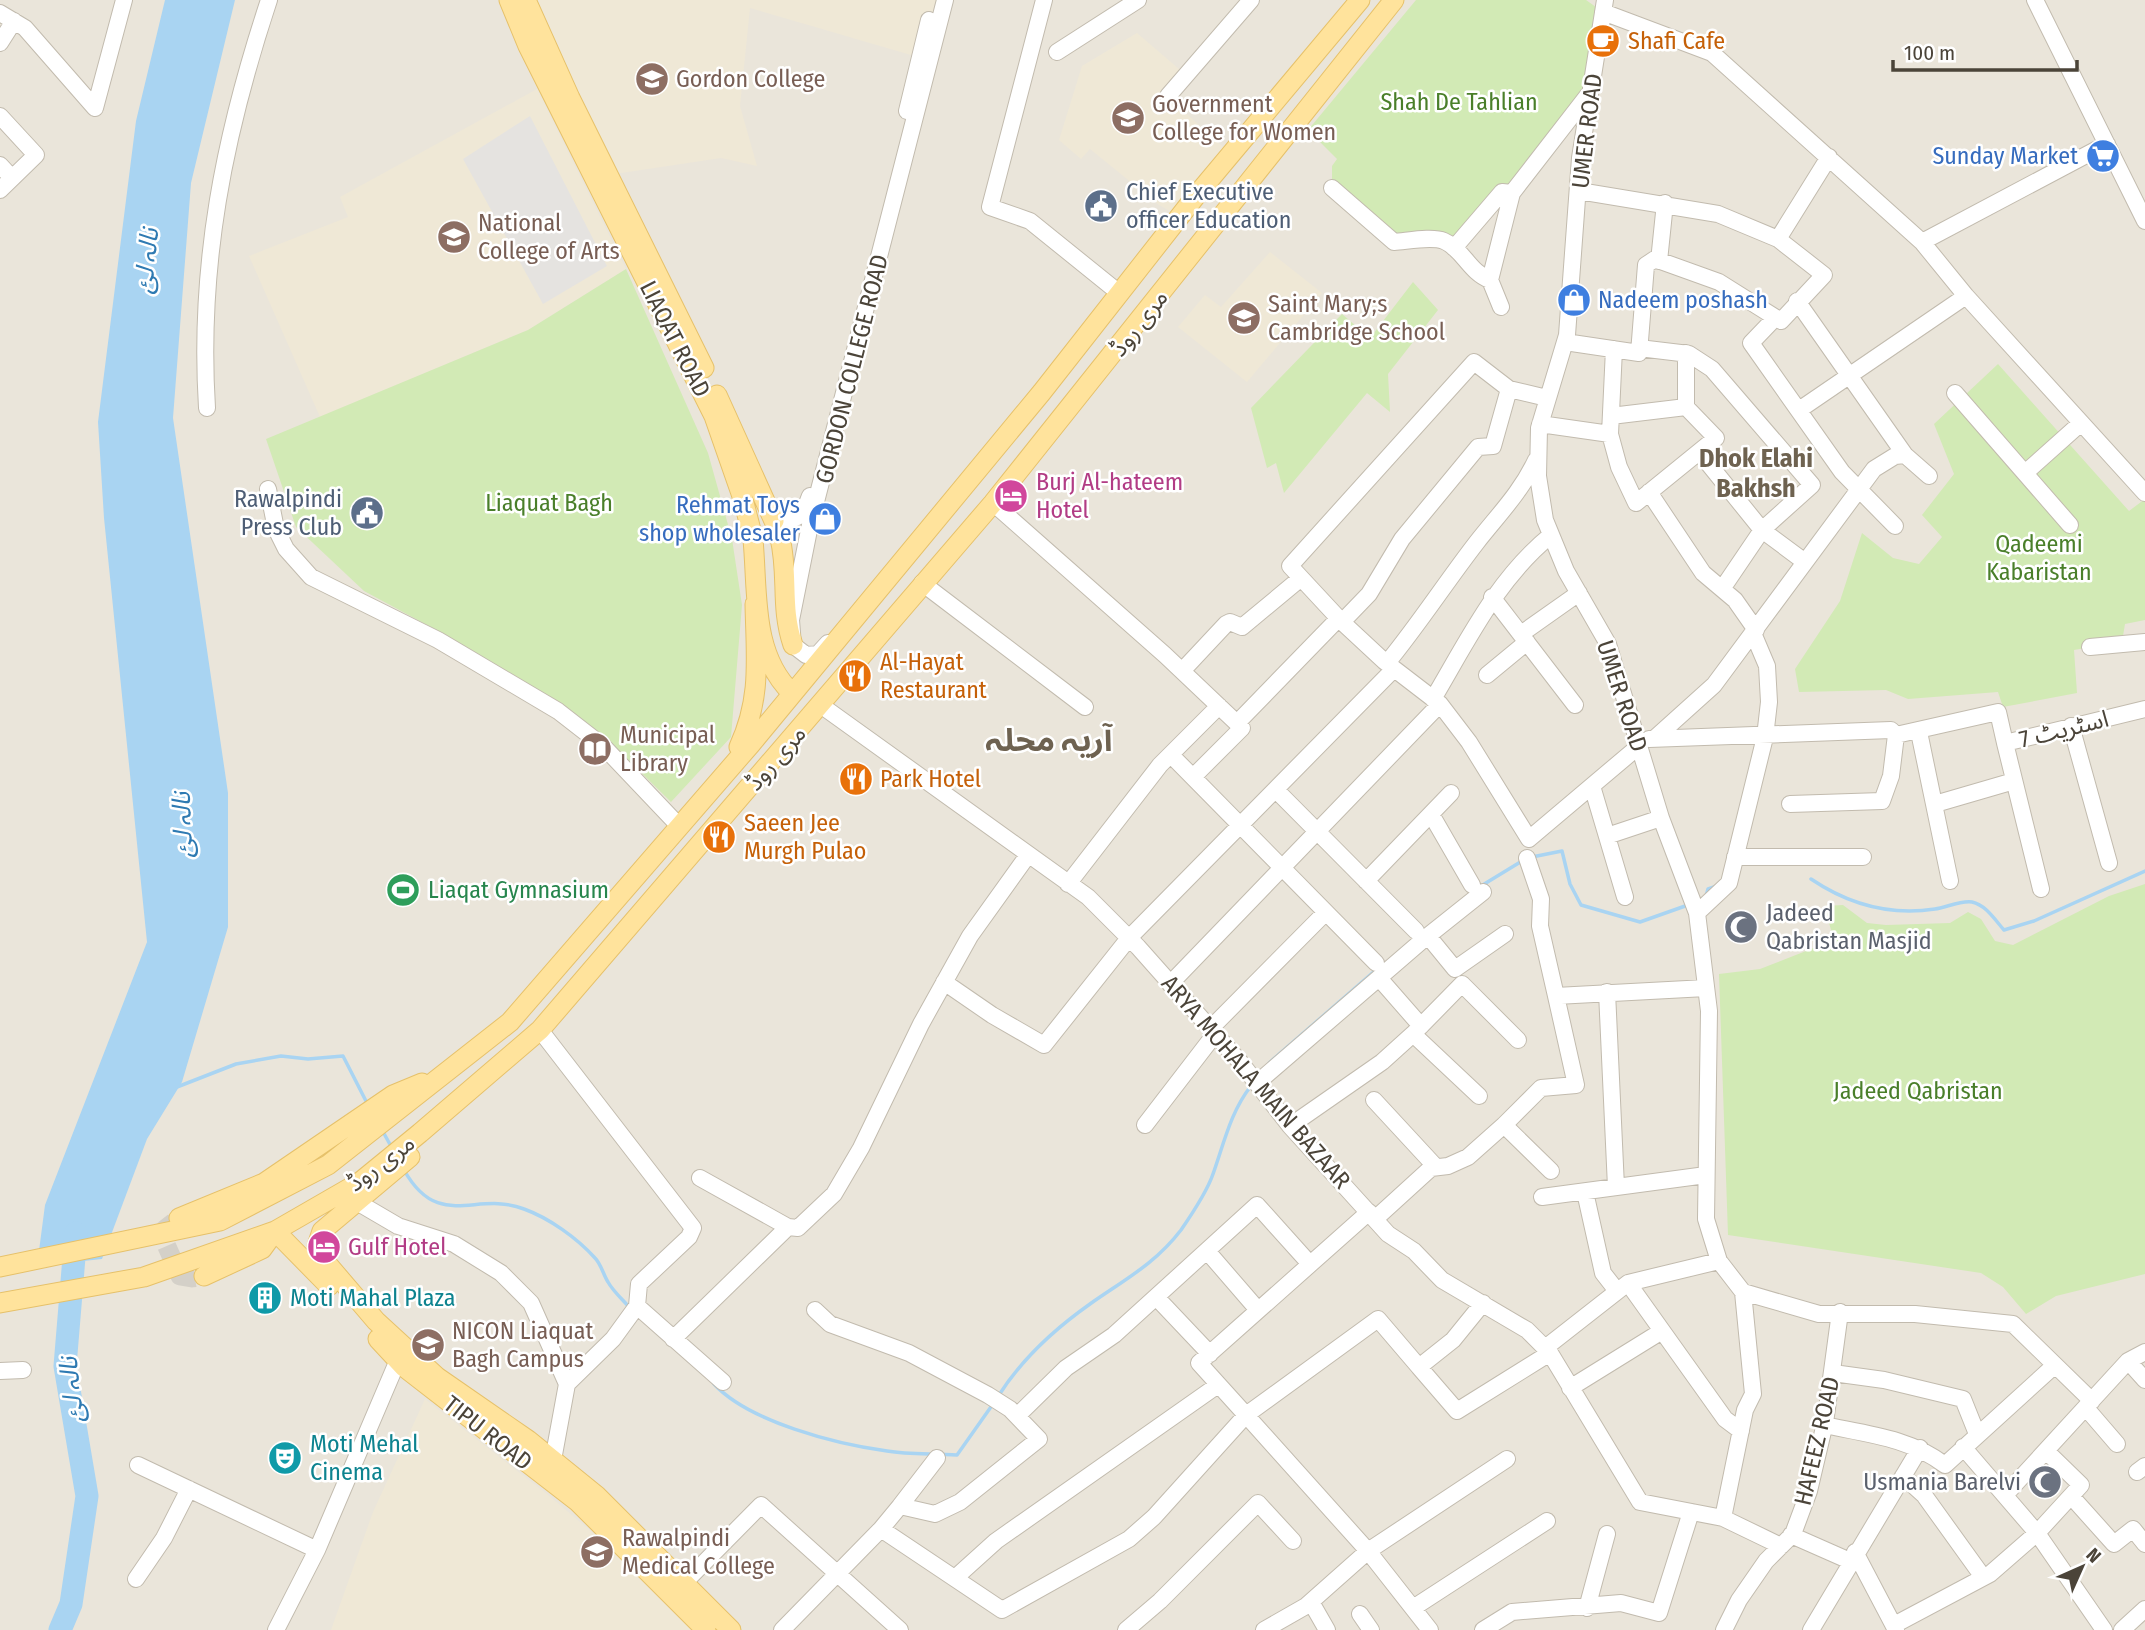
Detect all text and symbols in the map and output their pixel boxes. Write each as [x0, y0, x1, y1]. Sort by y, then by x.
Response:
cafe icon: Shafi Cafe [1584, 22, 1622, 60]
place label: Shafi Cafe [1628, 27, 1725, 55]
scale bar [1893, 28, 2077, 72]
text: 100 m [1904, 40, 1955, 66]
school or university icon: Gordon College [633, 60, 671, 98]
place label: Gordon College [676, 65, 825, 93]
street label: UMER ROAD [1566, 72, 1608, 190]
park label: Shah De Tahlian [1380, 88, 1538, 116]
place label: Government College for Women [1152, 90, 1336, 146]
school or university icon: Government College for Women [1109, 99, 1147, 137]
supermarket icon: Sunday Market [2084, 137, 2122, 175]
place label: Sunday Market [1932, 142, 2078, 170]
place label: Chief Executive officer Education [1126, 178, 1291, 234]
public building icon: Chief Executive officer Education [1082, 187, 1120, 225]
place label: National College of Arts [478, 209, 620, 265]
school or university icon: National College of Arts [435, 218, 473, 256]
water label: نالہ لئ [128, 224, 166, 295]
street label: GORDON COLLEGE ROAD [810, 252, 894, 486]
street label: LIAQAT ROAD [634, 276, 716, 402]
shop icon: Nadeem poshash [1555, 281, 1593, 319]
street label: مری روڈ [1104, 284, 1174, 362]
place label: Nadeem poshash [1598, 286, 1768, 314]
place label: Saint Mary;s Cambridge School [1268, 290, 1445, 346]
school or university icon: Saint Mary;s Cambridge School [1225, 299, 1263, 337]
district label: Dhok Elahi Bakhsh [1699, 443, 1813, 504]
place label: Burj Al-hateem Hotel [1036, 468, 1183, 524]
hotel icon: Burj Al-hateem Hotel [992, 477, 1030, 515]
place label: Rawalpindi Press Club [234, 485, 342, 541]
park label: Liaquat Bagh [485, 489, 613, 517]
place label: Rehmat Toys shop wholesaler [639, 491, 801, 547]
public building icon: Rawalpindi Press Club [348, 494, 386, 532]
shop icon: Rehmat Toys shop wholesaler [806, 500, 844, 538]
park label: Qadeemi Kabaristan [1986, 530, 2092, 586]
street label: UMER ROAD [1591, 637, 1653, 755]
place label: Al-Hayat Restaurant [880, 648, 987, 704]
restaurant icon: Al-Hayat Restaurant [836, 657, 874, 695]
street label: اسٹریٹ 7 [2016, 704, 2112, 754]
street label: مری روڈ [740, 720, 812, 796]
place label: Municipal Library [620, 721, 715, 777]
district label: آریہ محلہ [985, 721, 1114, 759]
library icon: Municipal Library [576, 730, 614, 768]
restaurant icon: Park Hotel [837, 760, 875, 798]
place label: Park Hotel [880, 765, 981, 793]
water label: نالہ لئ [166, 789, 199, 858]
place label: Saeen Jee Murgh Pulao [744, 809, 866, 865]
restaurant icon: Saeen Jee Murgh Pulao [700, 818, 738, 856]
sports icon: Liaqat Gymnasium [384, 871, 422, 909]
place label: Liaqat Gymnasium [428, 876, 609, 904]
place label: Jadeed Qabristan Masjid [1766, 899, 1932, 955]
mosque icon: Jadeed Qabristan Masjid [1722, 908, 1760, 946]
street label: ARYA MOHALA MAIN BAZAAR [1156, 970, 1356, 1194]
park label: Jadeed Qabristan [1833, 1077, 2003, 1105]
street label: مری روڈ [342, 1129, 420, 1197]
hotel icon: Gulf Hotel [305, 1228, 343, 1266]
place label: Gulf Hotel [348, 1233, 446, 1261]
building icon: Moti Mahal Plaza [246, 1279, 284, 1317]
place label: Moti Mahal Plaza [290, 1284, 455, 1312]
place label: NICON Liaquat Bagh Campus [452, 1317, 593, 1373]
school or university icon: NICON Liaquat Bagh Campus [409, 1326, 447, 1364]
water label: نالہ لئ [52, 1353, 90, 1424]
street label: HAFEEZ ROAD [1789, 1374, 1845, 1508]
street label: TIPU ROAD [438, 1390, 538, 1476]
place label: Moti Mehal Cinema [310, 1430, 419, 1486]
theatre icon: Moti Mehal Cinema [266, 1439, 304, 1477]
mosque icon: Usmania Barelvi [2026, 1463, 2064, 1501]
place label: Usmania Barelvi [1863, 1468, 2021, 1496]
place label: Rawalpindi Medical College [622, 1524, 775, 1580]
north arrow [2047, 1532, 2117, 1602]
school or university icon: Rawalpindi Medical College [578, 1533, 616, 1571]
text: N [2082, 1543, 2106, 1567]

